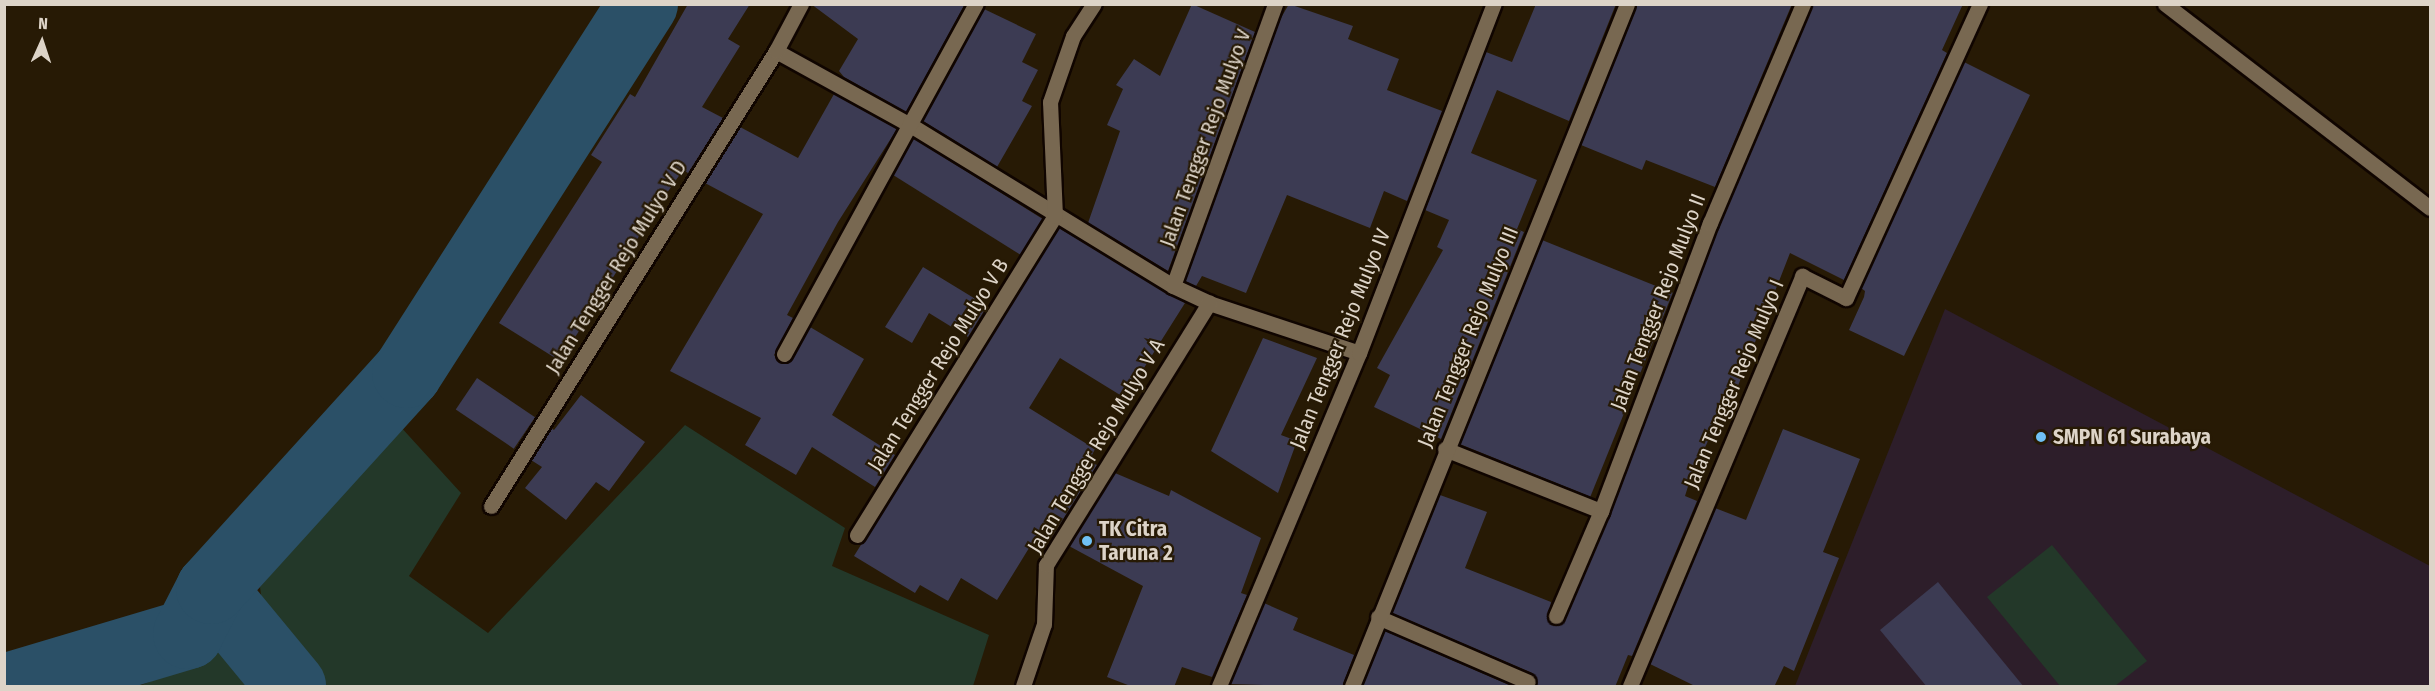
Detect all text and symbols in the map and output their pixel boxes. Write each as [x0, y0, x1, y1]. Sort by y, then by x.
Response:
north arrow [12, 12, 72, 72]
text: N [38, 14, 48, 33]
street label: Jalan Tengger Rejo Mulyo V [1154, 26, 1256, 250]
street label: Jalan Tengger Rejo Mulyo V D [540, 156, 692, 378]
street label: Jalan Tengger Rejo Mulyo II [1605, 190, 1711, 414]
street label: Jalan Tengger Rejo Mulyo III [1412, 223, 1524, 451]
street label: Jalan Tengger Rejo Mulyo IV [1284, 225, 1396, 453]
street label: Jalan Tengger Rejo Mulyo V B [862, 254, 1014, 476]
street label: Jalan Tengger Rejo Mulyo I [1679, 276, 1789, 492]
street label: Jalan Tengger Rejo Mulyo V A [1022, 334, 1170, 558]
place label: SMPN 61 Surabaya [2053, 424, 2211, 450]
marker: SMPN 61 Surabaya [2034, 430, 2048, 444]
place label: TK Citra Taruna 2 [1099, 516, 1173, 566]
marker: TK Citra Taruna 2 [1080, 534, 1094, 548]

